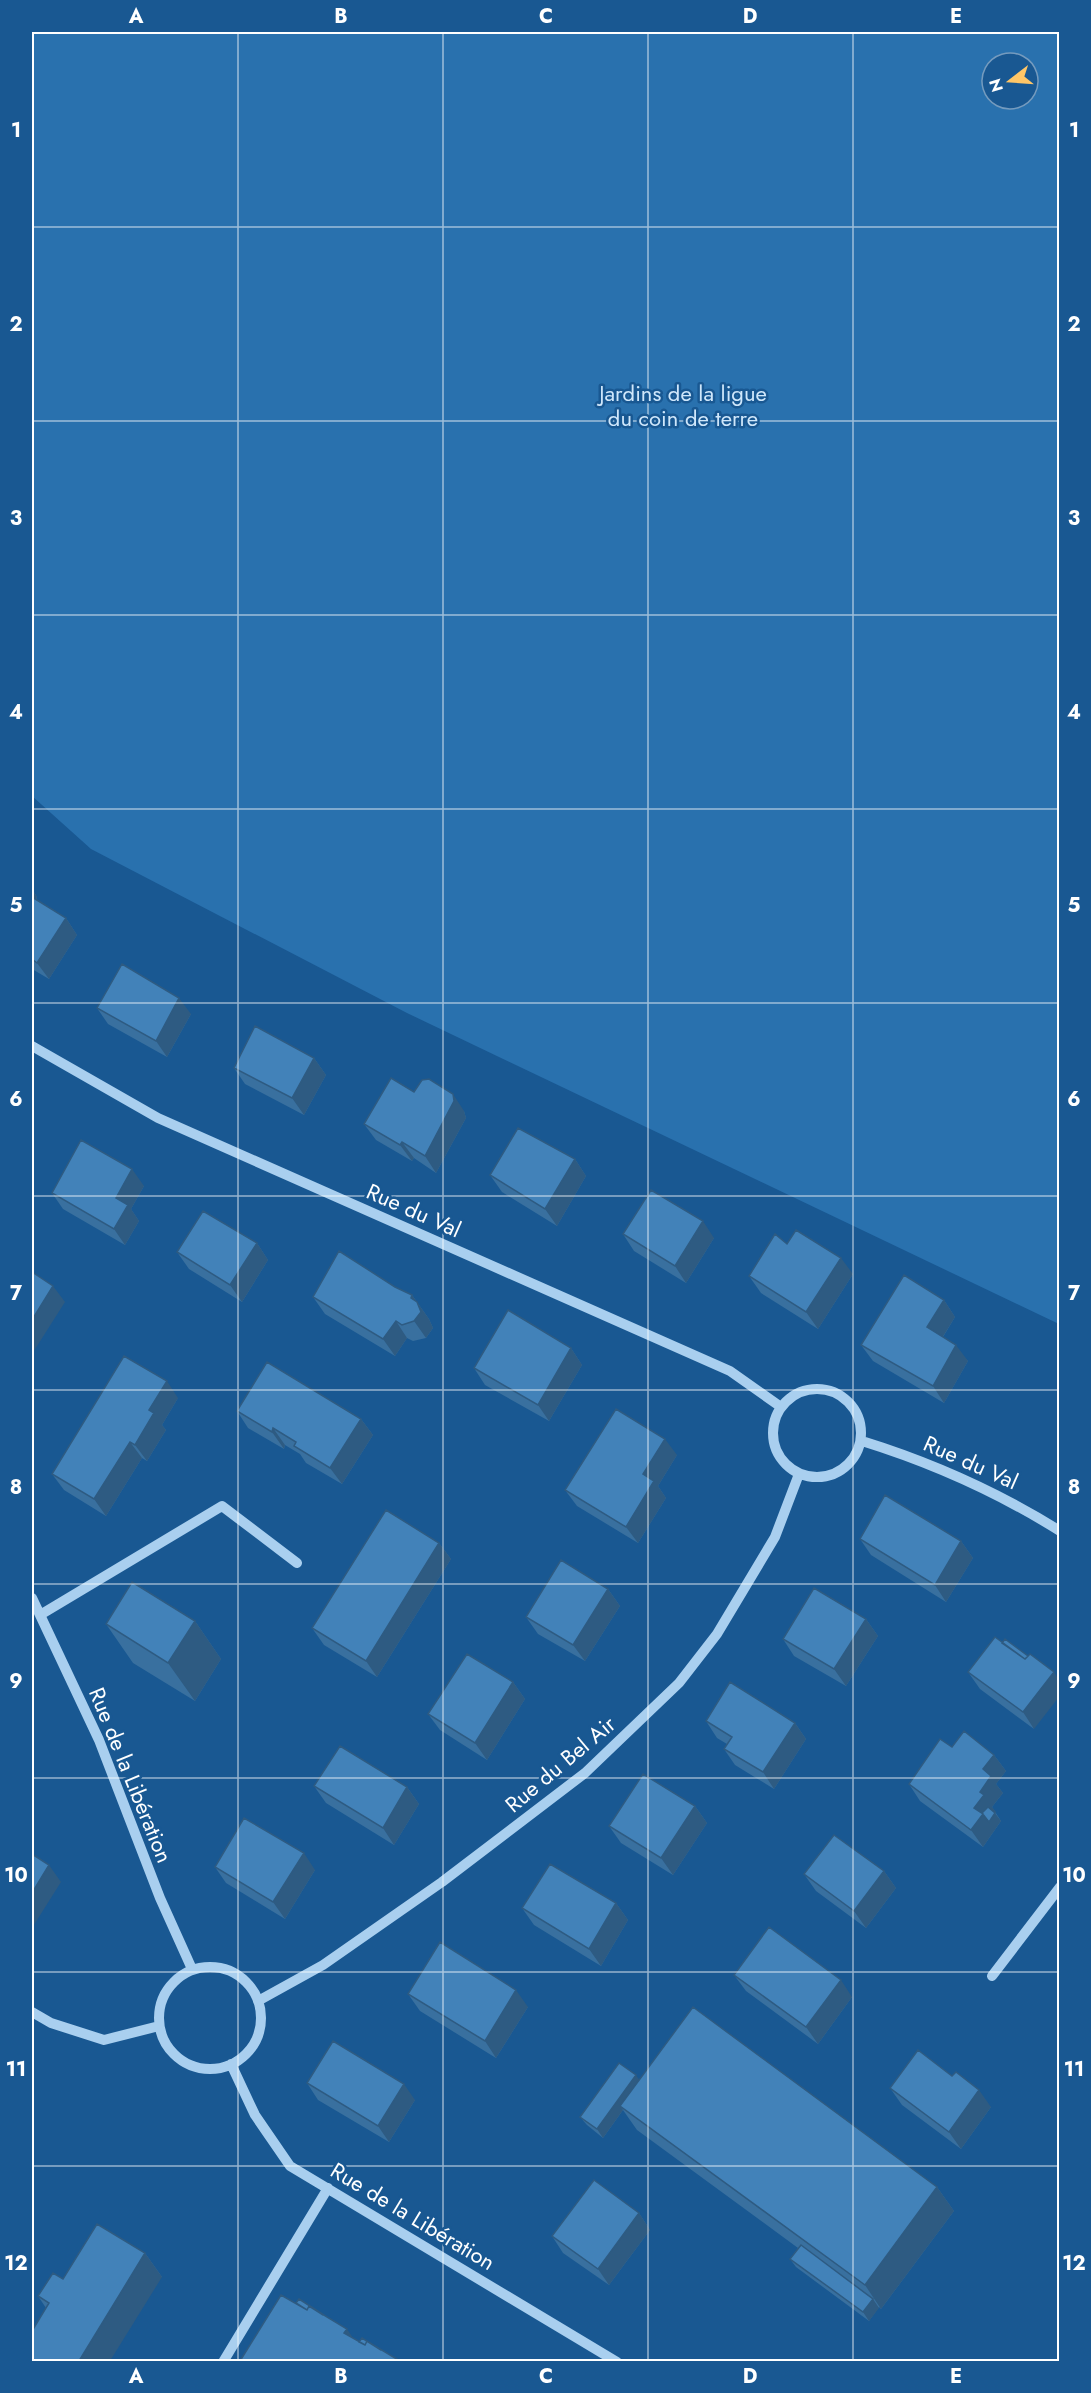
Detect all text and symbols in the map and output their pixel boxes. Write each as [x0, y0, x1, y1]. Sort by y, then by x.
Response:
text: A [128, 2, 144, 31]
text: B [334, 2, 348, 31]
text: C [539, 2, 553, 31]
text: D [743, 2, 757, 31]
text: E [950, 2, 962, 31]
north arrow [980, 51, 1040, 111]
text: N [983, 76, 1009, 95]
text: 1 [11, 116, 21, 145]
text: 1 [1069, 116, 1079, 145]
text: 2 [9, 310, 23, 339]
text: 2 [1067, 310, 1081, 339]
park label: Jardins de la ligue du coin de terre [596, 377, 767, 434]
text: 3 [10, 504, 22, 533]
text: 3 [1068, 504, 1080, 533]
text: 4 [9, 698, 23, 727]
text: 4 [1067, 698, 1081, 727]
text: 5 [10, 891, 23, 920]
text: 5 [1068, 891, 1081, 920]
text: 6 [9, 1085, 23, 1114]
text: 6 [1067, 1085, 1081, 1114]
street label: Rue du Val [362, 1175, 466, 1245]
text: 7 [10, 1279, 23, 1308]
text: 7 [1068, 1279, 1081, 1308]
street label: Rue du Val [919, 1427, 1023, 1497]
text: 8 [10, 1473, 22, 1502]
text: 8 [1068, 1473, 1080, 1502]
text: 9 [9, 1667, 23, 1696]
text: 9 [1067, 1667, 1081, 1696]
street label: Rue de la Libération [81, 1682, 181, 1868]
street label: Rue du Bel Air [498, 1708, 623, 1820]
text: 10 [4, 1861, 28, 1890]
text: 10 [1062, 1861, 1086, 1890]
text: 11 [6, 2055, 26, 2084]
text: 11 [1064, 2055, 1084, 2084]
street label: Rue de la Libération [325, 2154, 501, 2278]
text: 12 [4, 2249, 28, 2278]
text: 12 [1062, 2249, 1086, 2278]
text: A [128, 2362, 144, 2391]
text: B [334, 2362, 348, 2391]
text: C [539, 2362, 553, 2391]
text: D [743, 2362, 757, 2391]
text: E [950, 2362, 962, 2391]

